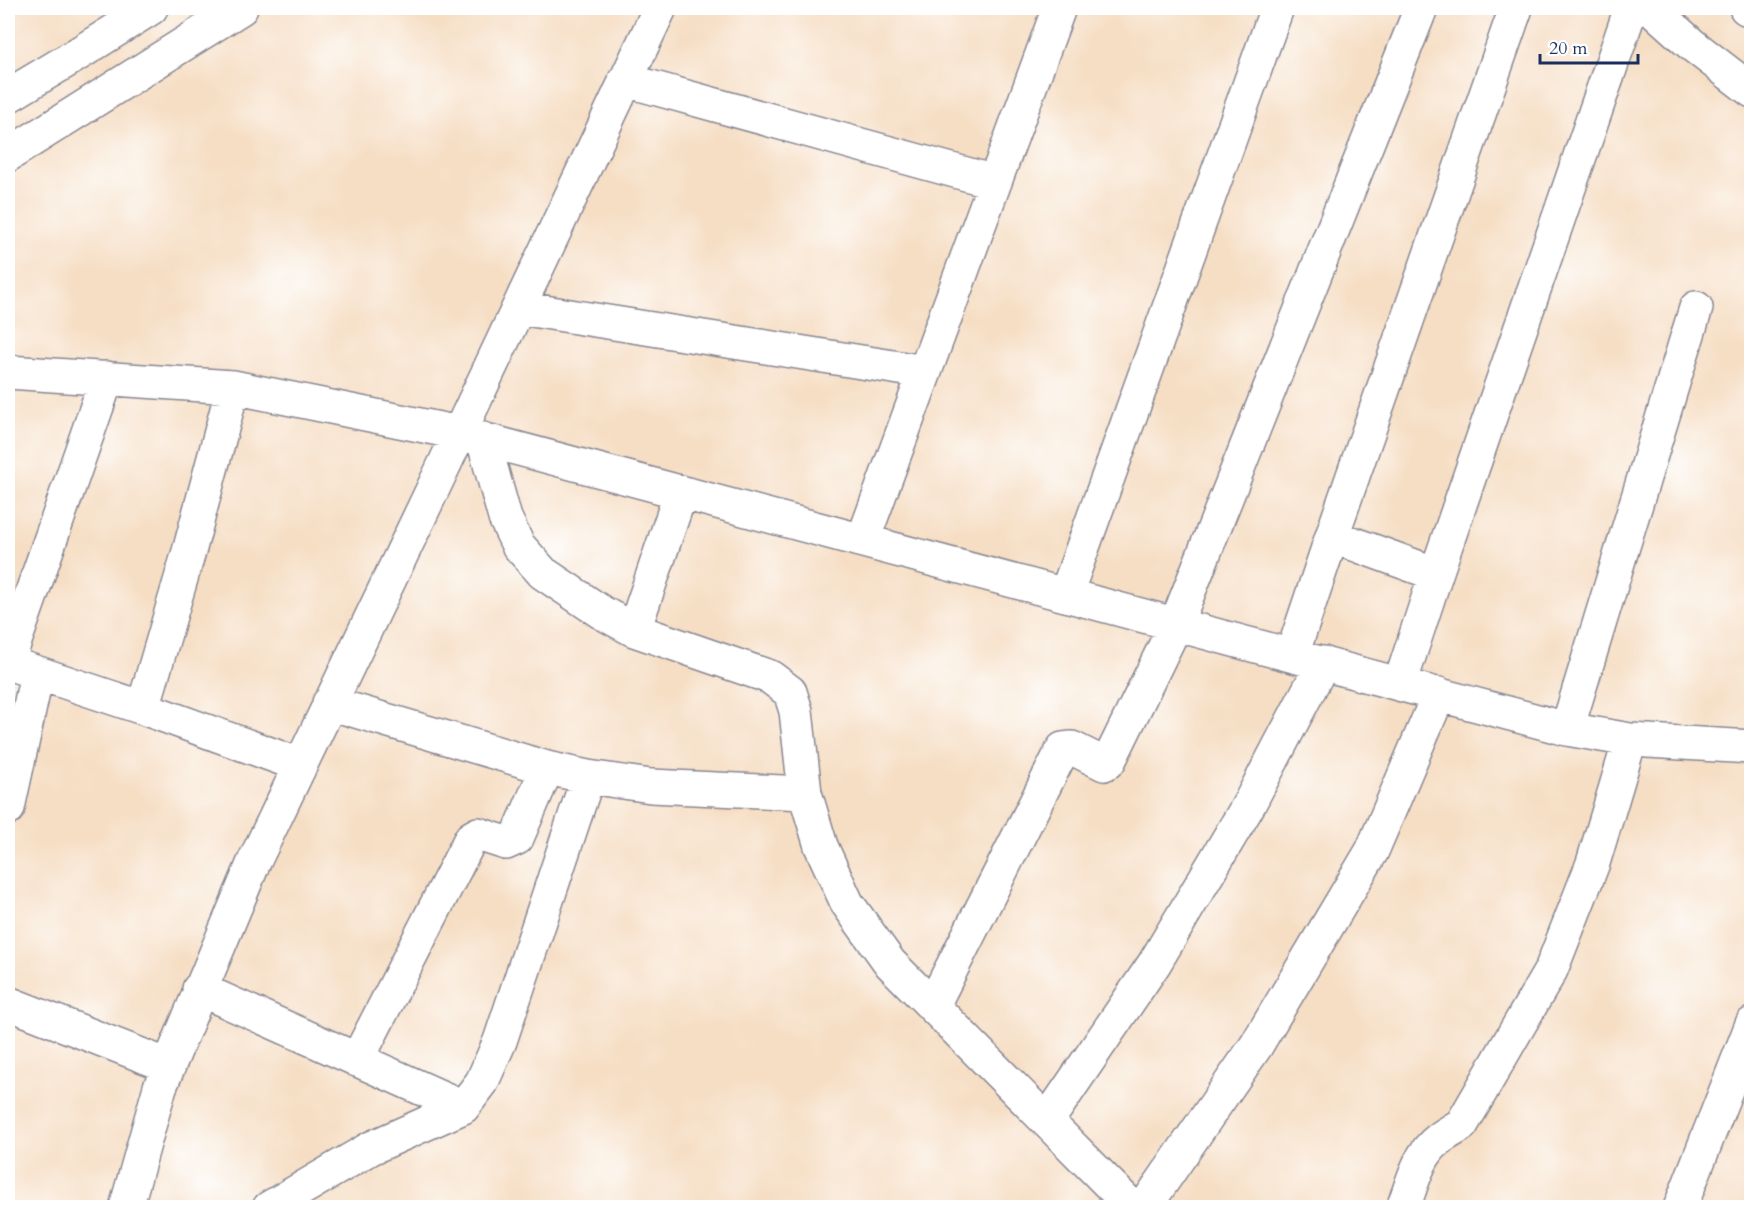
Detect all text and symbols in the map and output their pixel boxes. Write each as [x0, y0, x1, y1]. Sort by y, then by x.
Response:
scale bar [1540, 27, 1638, 65]
text: 20 m [1549, 36, 1588, 61]

